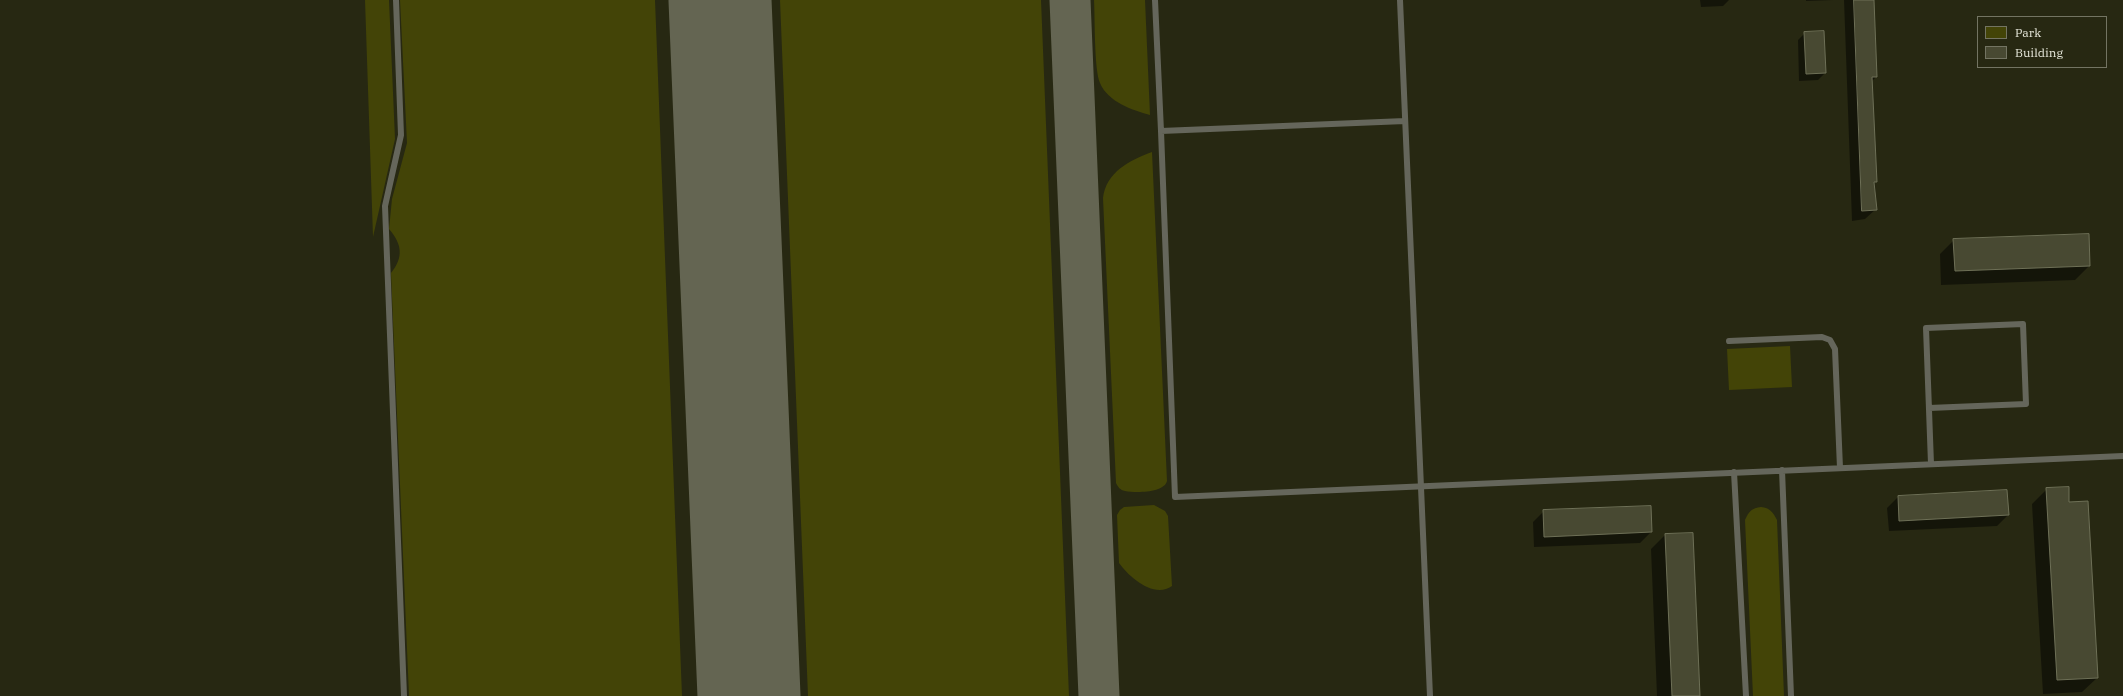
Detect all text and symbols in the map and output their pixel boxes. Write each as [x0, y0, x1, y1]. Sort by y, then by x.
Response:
legend [1977, 16, 2107, 68]
text: Park [2015, 25, 2041, 40]
text: Building [2015, 45, 2063, 60]

